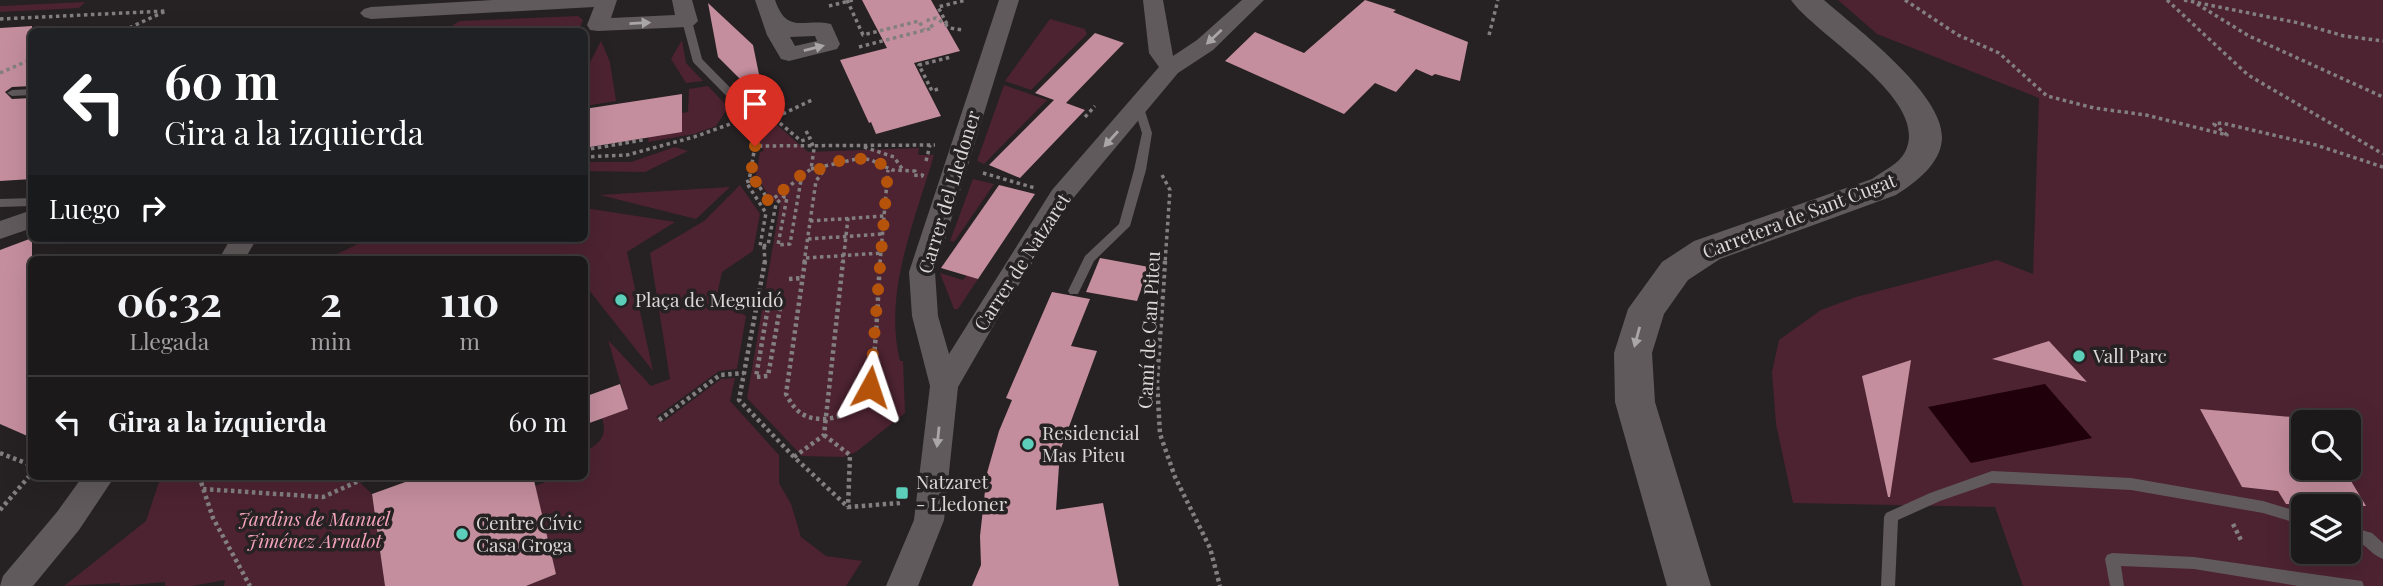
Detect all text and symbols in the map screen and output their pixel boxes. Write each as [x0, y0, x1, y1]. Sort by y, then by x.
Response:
one-way arrow [629, 18, 651, 29]
one-way arrow [1206, 28, 1223, 44]
one-way arrow [804, 42, 826, 53]
text: 60 m [164, 47, 279, 112]
icon: left [49, 56, 140, 147]
pin [725, 74, 785, 146]
icon: arrive [736, 85, 774, 123]
street label: Carrer del Lledoner [911, 106, 985, 276]
text: Gira a la izquierda [164, 110, 424, 153]
one-way arrow [1104, 131, 1119, 148]
street label: Carretera de Sant Cugat [1698, 166, 1899, 264]
street label: Carrer de Natzaret [967, 187, 1076, 335]
icon: right [134, 189, 172, 227]
text: Luego [49, 191, 120, 226]
street label: Camí de Can Piteu [1131, 250, 1165, 409]
text: 06:32 [117, 272, 222, 328]
text: 2 [320, 272, 342, 328]
text: 110 [440, 272, 499, 328]
place label: Plaça de Meguidó [635, 286, 783, 312]
marker: Plaça de Meguidó [613, 292, 629, 308]
text: Llegada [129, 325, 209, 356]
text: min [311, 325, 351, 356]
text: m [459, 325, 480, 356]
one-way arrow [1631, 326, 1642, 348]
place label: Vall Parc [2092, 342, 2167, 368]
marker: Vall Parc [2071, 348, 2087, 364]
position arrow [833, 350, 907, 424]
icon: left [49, 403, 87, 441]
text: Gira a la izquierda [108, 404, 327, 439]
text: 60 m [508, 404, 567, 439]
map controls [2291, 410, 2361, 564]
button: search [2291, 410, 2361, 480]
place label: Residencial Mas Piteu [1042, 419, 1140, 467]
one-way arrow [933, 426, 944, 448]
marker: Residencial Mas Piteu [1020, 436, 1036, 452]
place label: Natzaret - Lledoner [916, 468, 1008, 516]
marker: Natzaret - Lledoner [894, 485, 910, 501]
button: layers [2291, 494, 2361, 564]
park label: Jardins de Manuel Jiménez Arnalot [238, 505, 391, 553]
place label: Centre Cívic Casa Groga [476, 509, 582, 557]
marker: Centre Cívic Casa Groga [454, 526, 470, 542]

